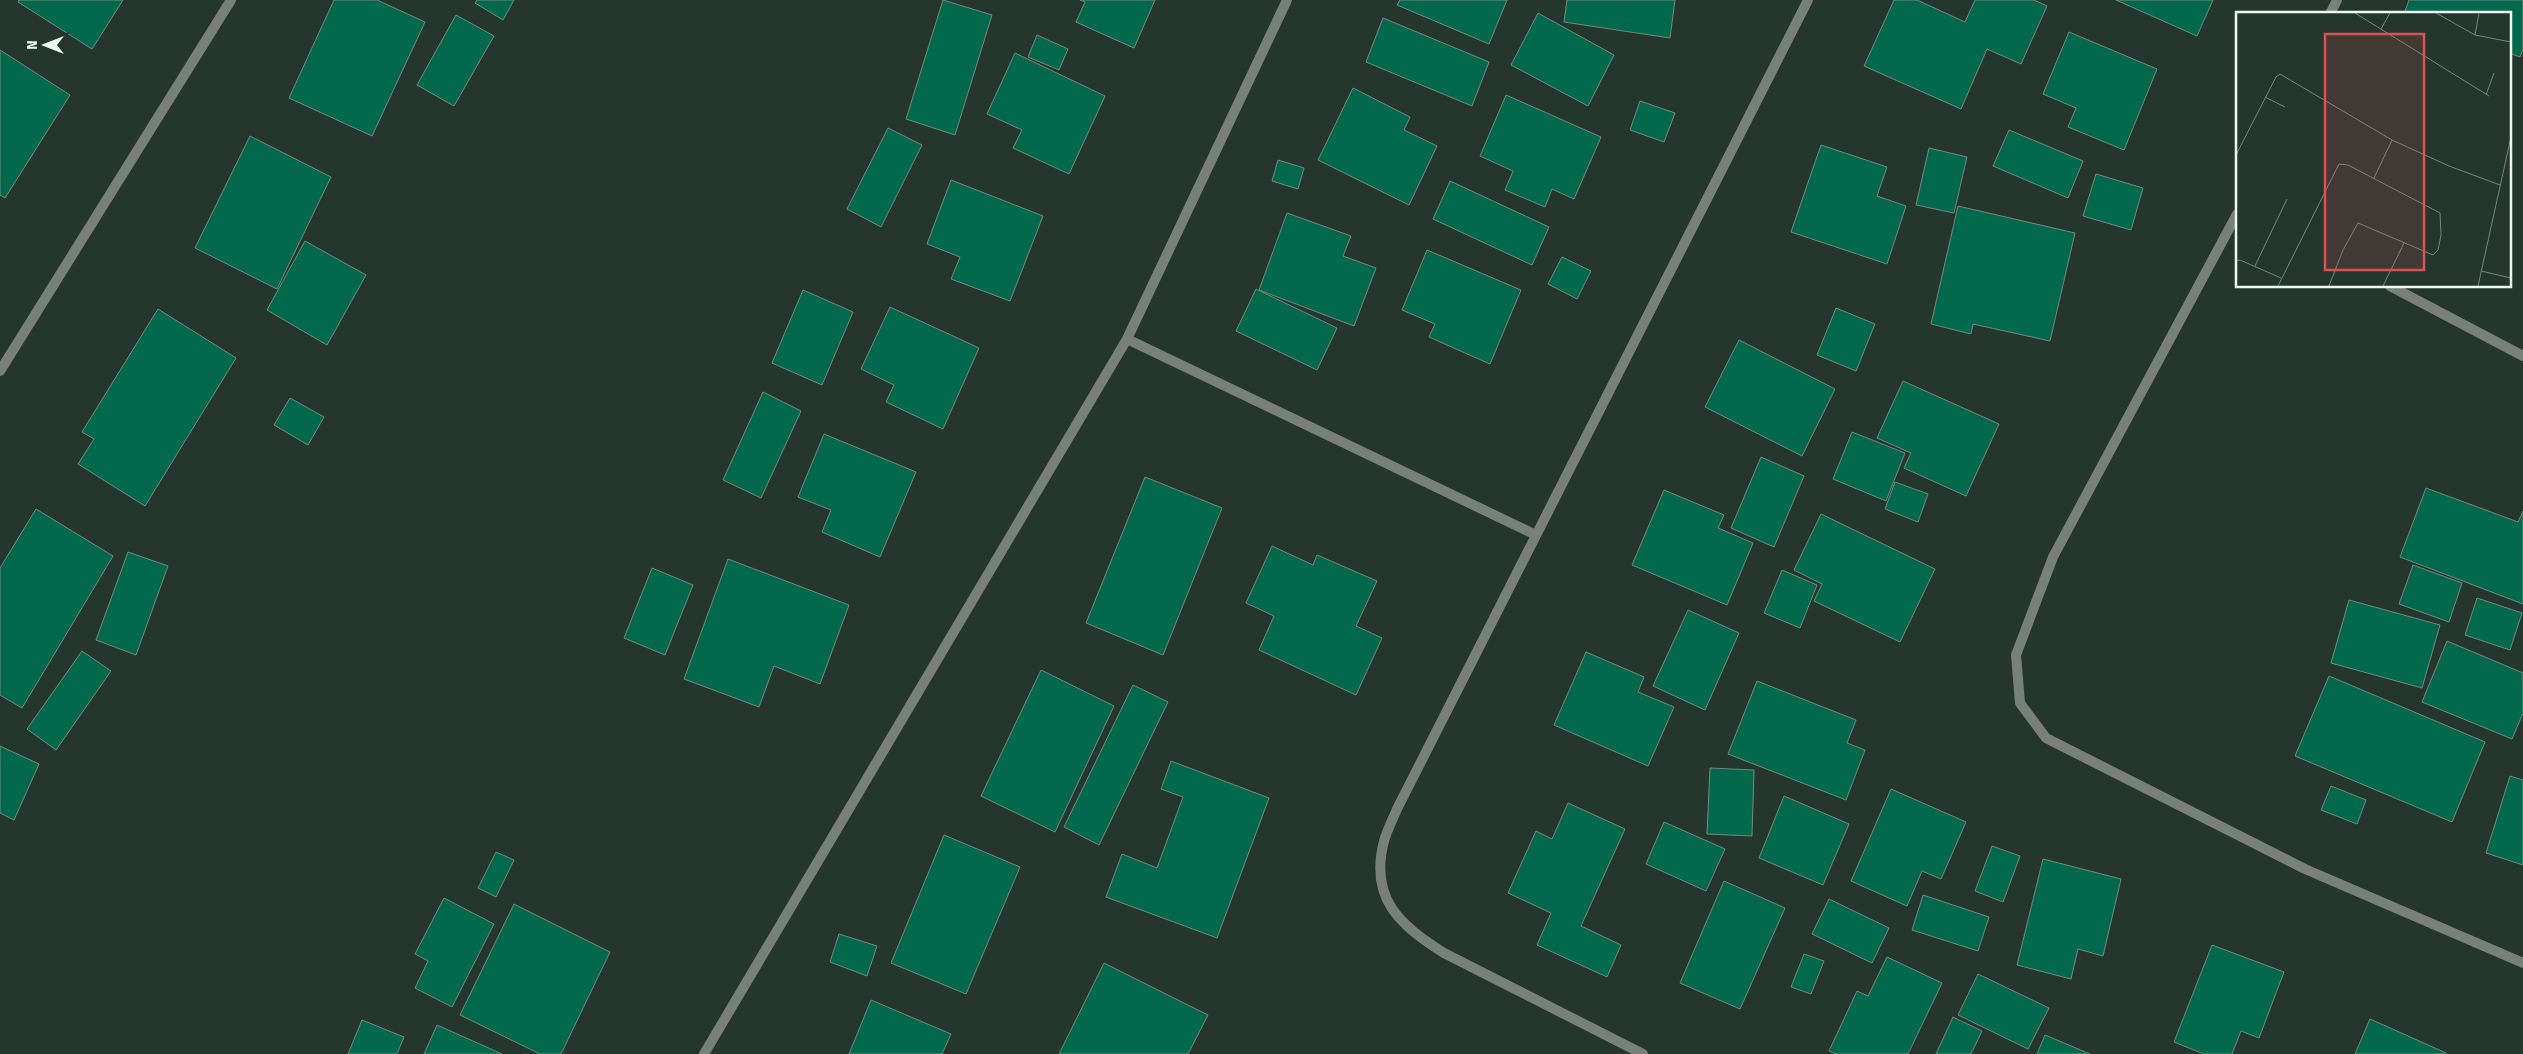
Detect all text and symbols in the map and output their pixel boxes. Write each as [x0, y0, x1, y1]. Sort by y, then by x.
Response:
inset map [2236, 12, 2510, 288]
north arrow [20, 20, 70, 70]
text: N [24, 40, 41, 50]

